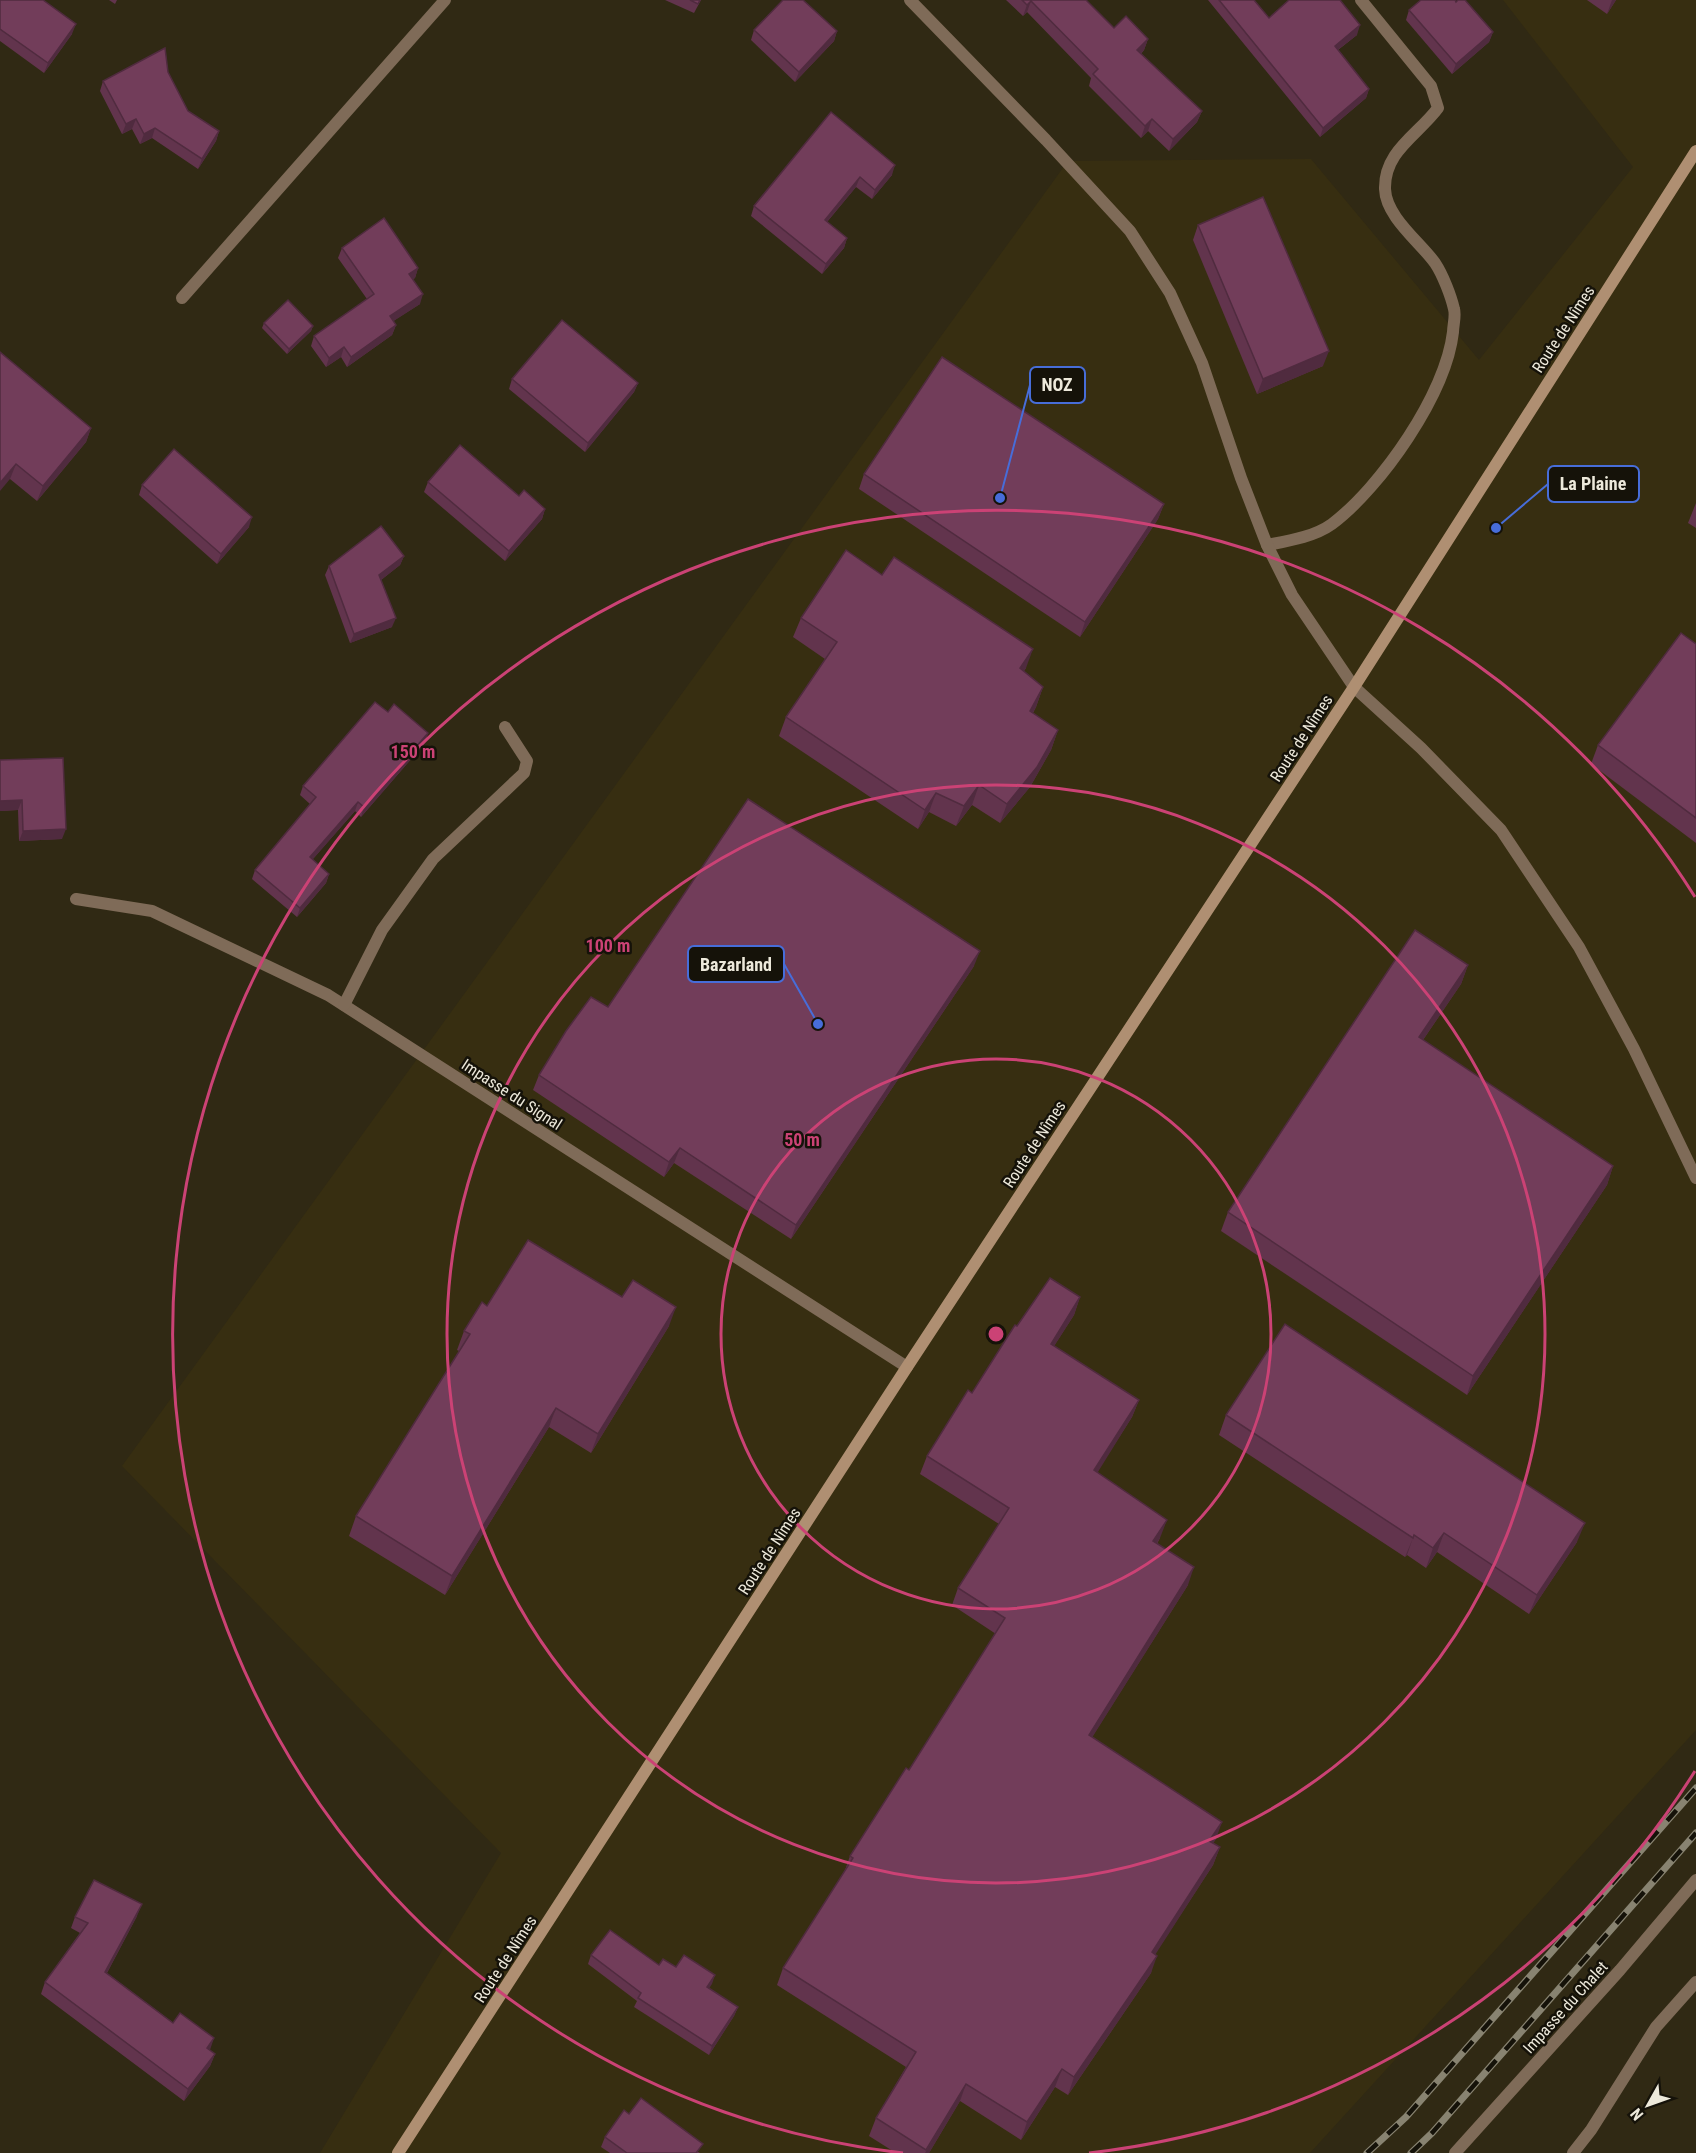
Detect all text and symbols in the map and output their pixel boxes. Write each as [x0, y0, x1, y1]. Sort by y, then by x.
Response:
street label: Route de Nîmes [1528, 282, 1599, 376]
callout: NOZ [1030, 367, 1085, 403]
text: NOZ [1041, 374, 1073, 395]
callout: La Plaine [1548, 466, 1639, 502]
text: La Plaine [1560, 473, 1627, 494]
street label: Route de Nîmes [1266, 691, 1337, 785]
text: 150 m [391, 741, 435, 762]
text: 100 m [586, 935, 630, 956]
callout: Bazarland [688, 946, 784, 982]
text: Bazarland [700, 954, 772, 975]
street label: Impasse du Signal [458, 1055, 565, 1134]
street label: Route de Nîmes [999, 1097, 1070, 1191]
text: 50 m [784, 1129, 820, 1150]
centre of rings [986, 1324, 1006, 1344]
street label: Route de Nîmes [734, 1504, 805, 1598]
street label: Route de Nîmes [470, 1912, 541, 2006]
street label: Impasse du Chalet [1519, 1957, 1612, 2057]
north arrow [1618, 2075, 1678, 2135]
text: N [1626, 2104, 1647, 2124]

